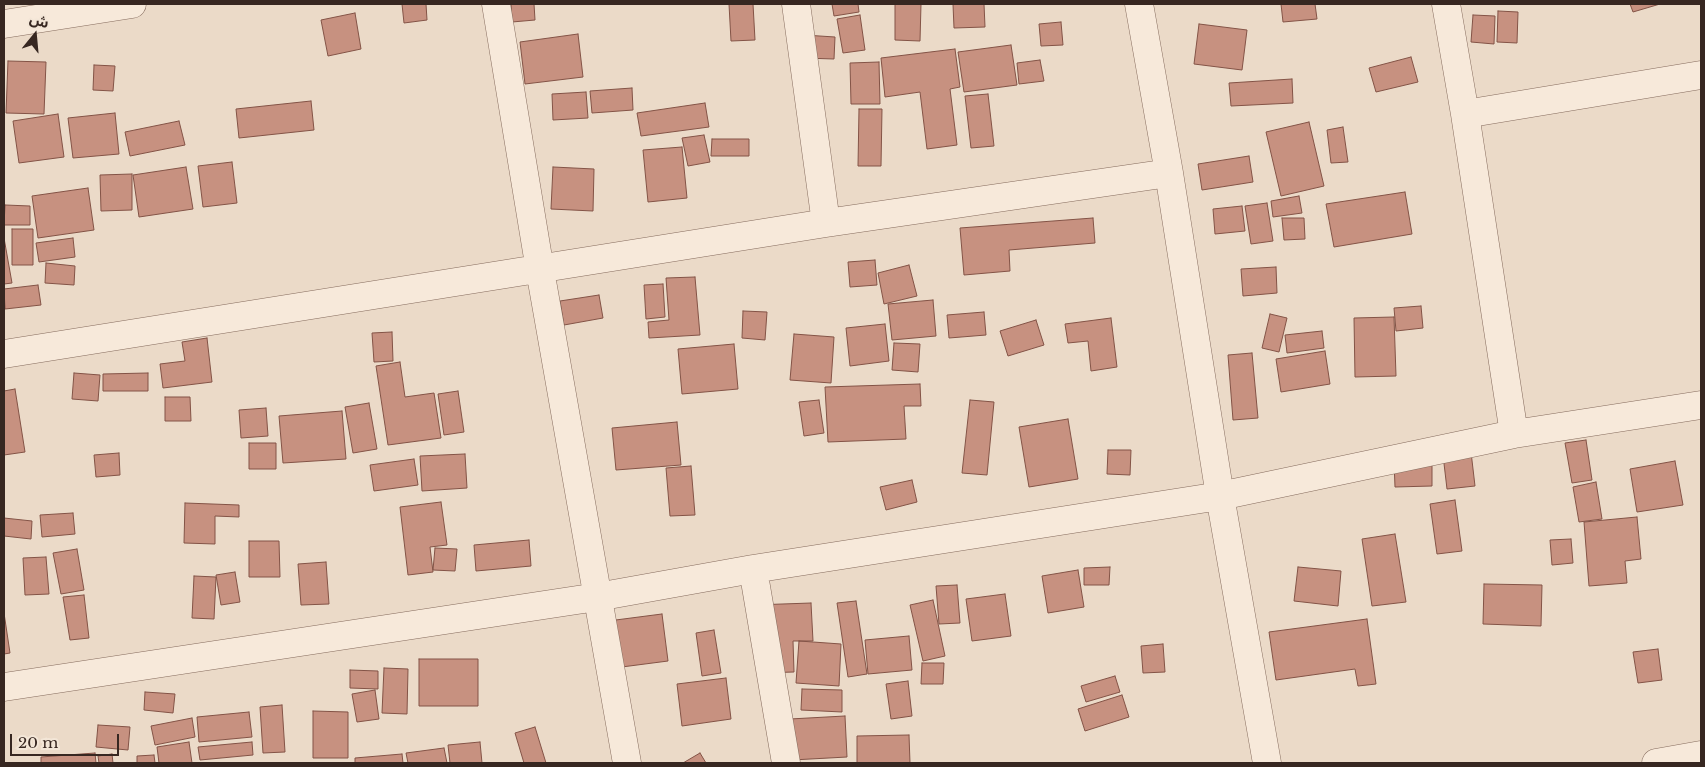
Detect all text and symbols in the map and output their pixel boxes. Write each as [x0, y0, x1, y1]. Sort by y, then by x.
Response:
text: ش [28, 9, 51, 32]
north arrow [10, 10, 60, 60]
scale bar [12, 724, 121, 756]
text: 20 m [18, 733, 58, 752]

